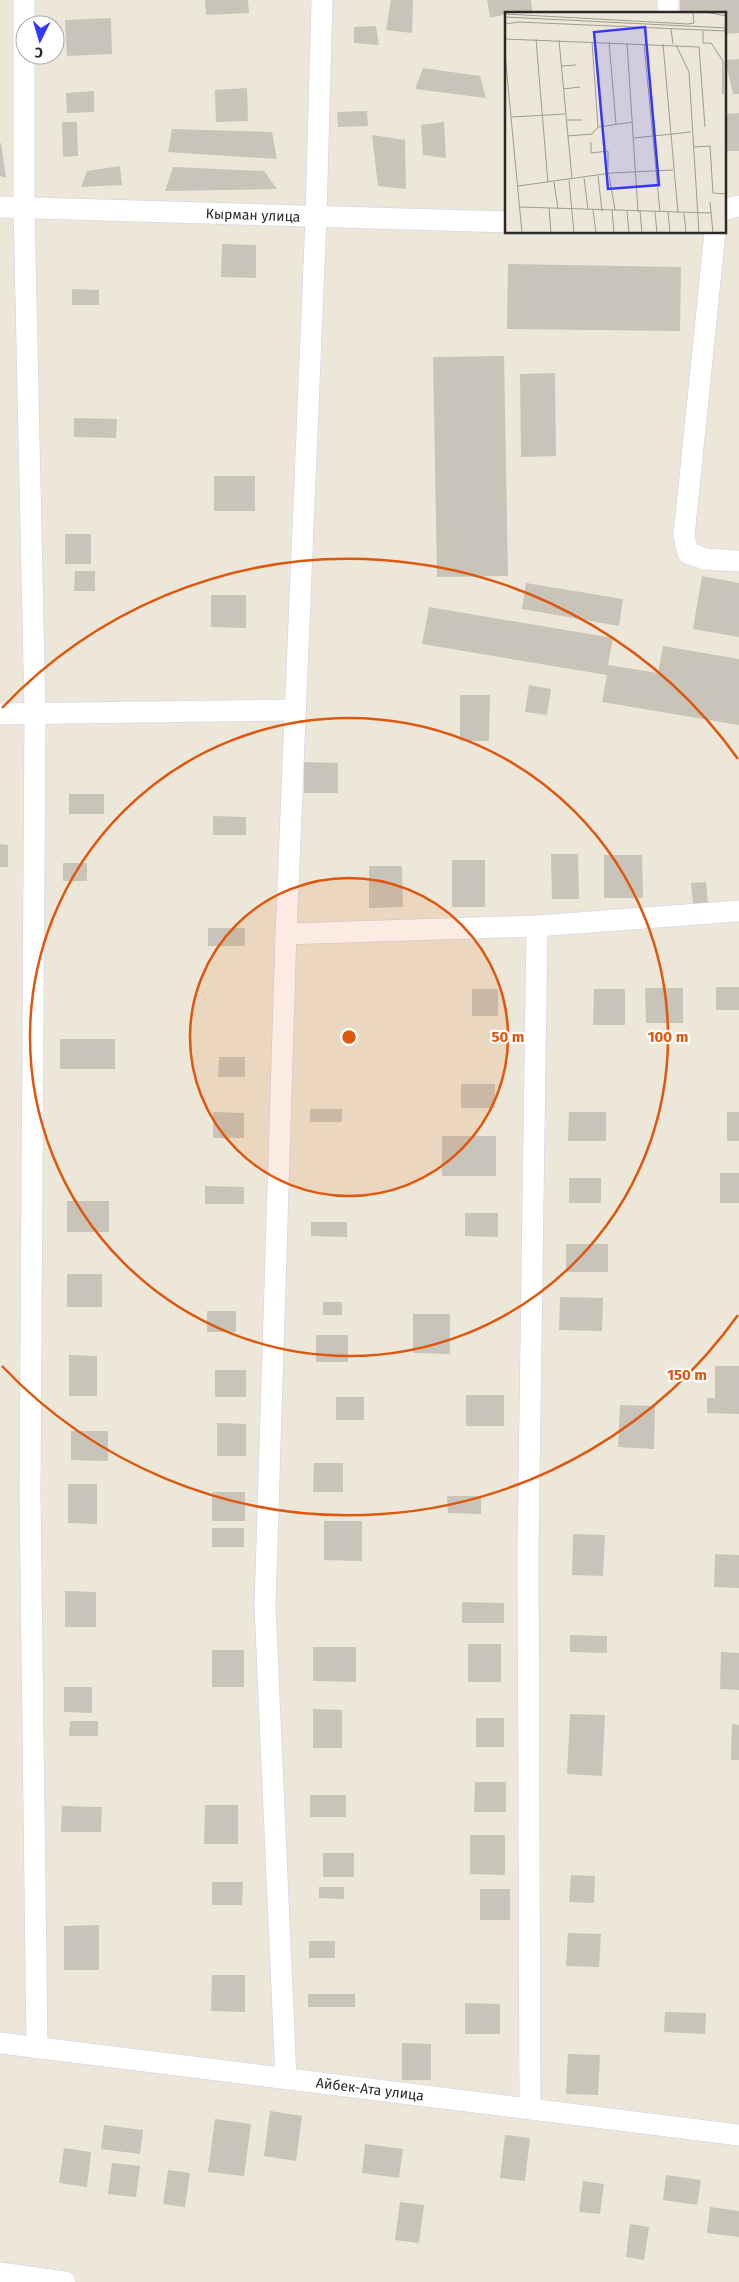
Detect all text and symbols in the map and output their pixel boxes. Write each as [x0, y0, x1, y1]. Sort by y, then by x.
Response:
inset map [505, 12, 726, 234]
north arrow [15, 15, 65, 65]
text: С [34, 44, 44, 61]
street label: Кырман улица [205, 205, 301, 226]
centre of rings [340, 1028, 358, 1046]
text: 50 m [491, 1028, 525, 1046]
text: 100 m [648, 1028, 688, 1046]
text: 150 m [667, 1366, 707, 1384]
street label: Айбек-Ата улица [315, 2074, 425, 2105]

